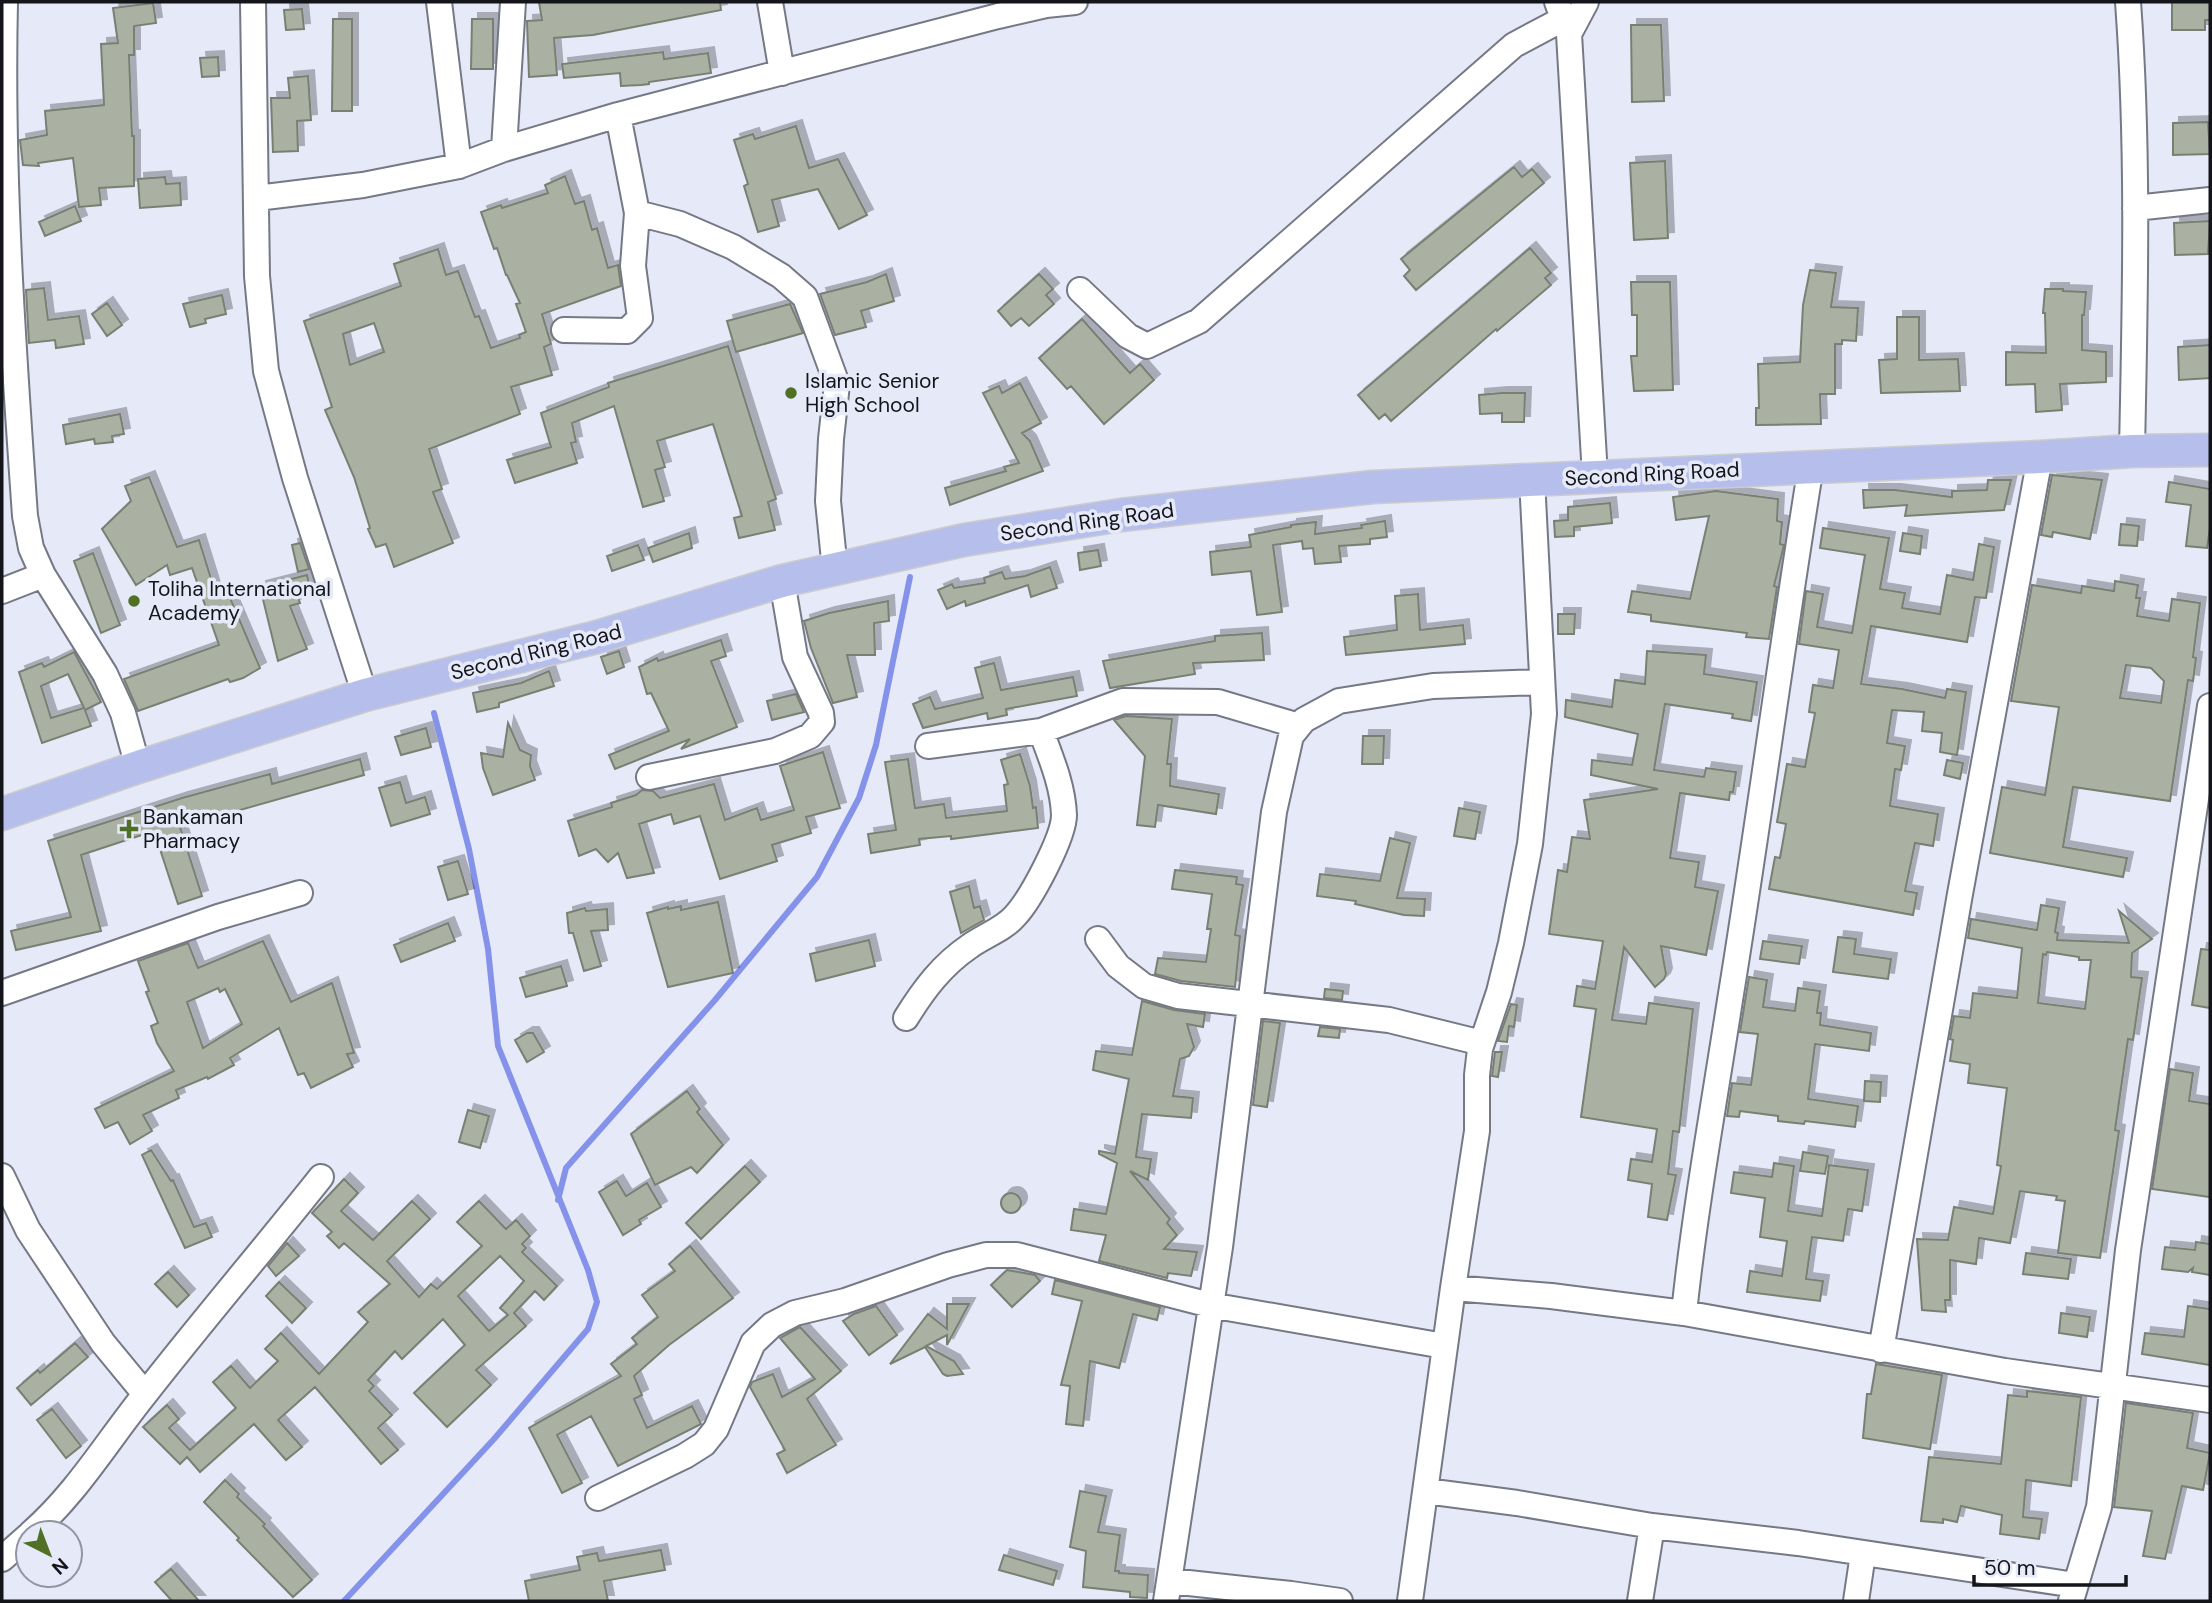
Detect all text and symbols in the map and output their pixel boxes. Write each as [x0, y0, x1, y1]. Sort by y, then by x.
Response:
place label: Islamic Senior High School [805, 367, 940, 419]
marker: Islamic Senior High School [783, 385, 799, 401]
street label: Second Ring Road [1564, 455, 1740, 493]
street label: Second Ring Road [998, 496, 1176, 548]
place label: Toliha International Academy [148, 575, 331, 627]
marker: Toliha International Academy [126, 593, 142, 609]
street label: Second Ring Road [448, 617, 624, 687]
place label: Bankaman Pharmacy [143, 803, 243, 855]
marker: Bankaman Pharmacy [121, 821, 137, 837]
north arrow [14, 1519, 84, 1589]
scale bar [1974, 1544, 2126, 1588]
text: N [47, 1552, 74, 1580]
text: 50 m [1984, 1554, 2035, 1582]

